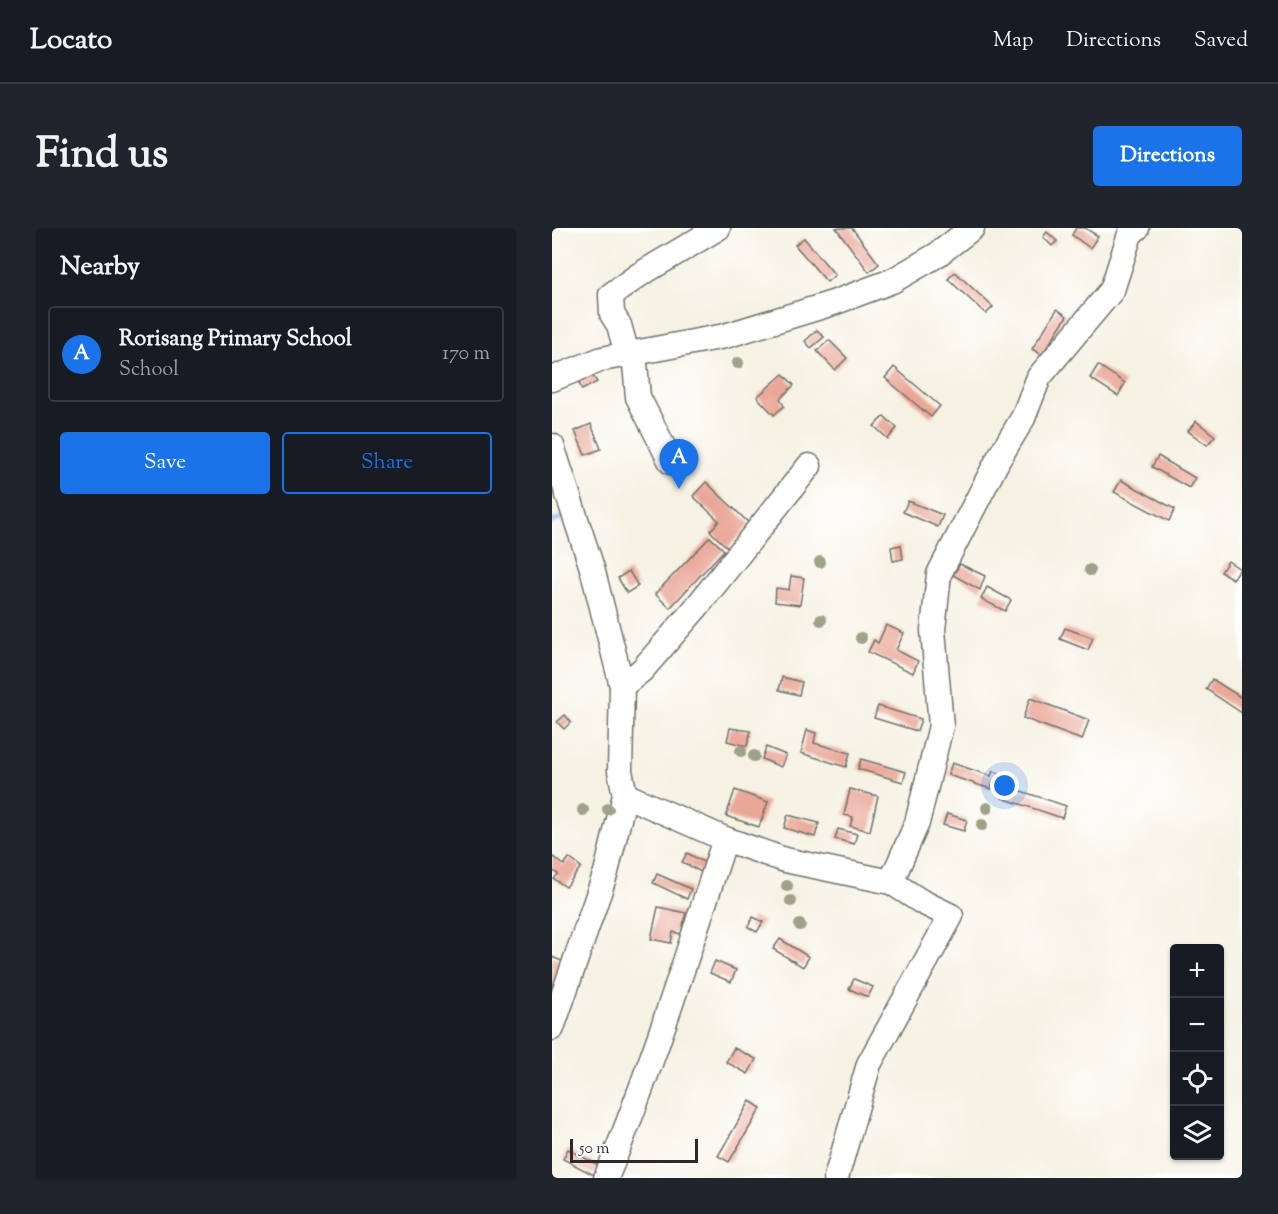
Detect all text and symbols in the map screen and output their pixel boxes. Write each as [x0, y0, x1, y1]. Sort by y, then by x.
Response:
text: Locato [30, 21, 112, 61]
text: Map [993, 26, 1033, 56]
text: Directions [1066, 26, 1161, 56]
text: Saved [1194, 26, 1248, 56]
text: Find us [36, 126, 168, 186]
button: Directions [1093, 126, 1242, 186]
text: Nearby [60, 249, 140, 286]
text: Rorisang Primary School [119, 324, 352, 356]
text: A [73, 340, 90, 369]
text: 170 m [442, 340, 490, 369]
text: School [119, 356, 179, 385]
button: Save [60, 432, 270, 494]
button: Share [282, 432, 492, 494]
pin: A [660, 440, 698, 489]
your location [990, 771, 1019, 800]
map controls [1170, 944, 1224, 1160]
button: + [1170, 944, 1224, 998]
button: − [1170, 998, 1224, 1052]
button: locate [1170, 1052, 1224, 1106]
button: layers [1170, 1106, 1224, 1160]
scale bar [570, 1136, 698, 1164]
text: 50 m [579, 1138, 610, 1161]

